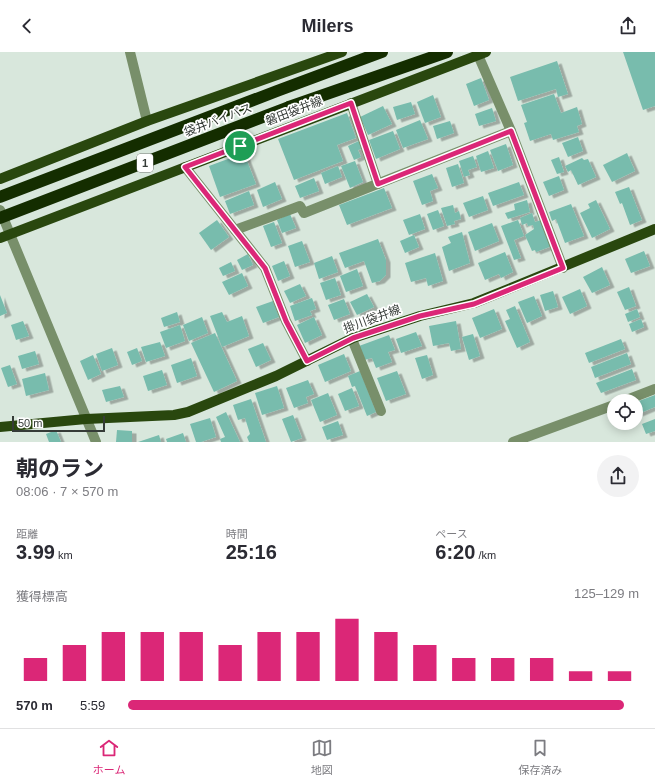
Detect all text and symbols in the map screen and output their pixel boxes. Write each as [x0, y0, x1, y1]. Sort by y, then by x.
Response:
icon: back [16, 15, 38, 37]
icon: share [617, 15, 639, 37]
text: Milers [301, 16, 354, 36]
street label: 磐田袋井線 [263, 94, 325, 128]
street label: 袋井バイパス [181, 101, 254, 140]
pin [223, 129, 257, 163]
icon: arrive [229, 135, 251, 157]
road number: 1 [137, 154, 153, 172]
street label: 掛川袋井線 [341, 302, 403, 336]
map controls [607, 394, 643, 430]
button: locate [607, 394, 643, 430]
scale bar [12, 414, 105, 433]
text: 50 m [18, 417, 42, 429]
button: share [597, 455, 639, 497]
text: 朝のラン [16, 456, 104, 481]
text: 08:06 · 7 × 570 m [16, 484, 118, 499]
text: 距離 [16, 528, 38, 540]
text: 時間 [226, 528, 248, 540]
text: ペース [435, 528, 468, 540]
text: 3.99 [16, 541, 55, 563]
text: 25:16 [226, 541, 277, 563]
text: 6:20 [435, 541, 475, 563]
text: km [55, 549, 73, 561]
text: /km [475, 549, 496, 561]
text: 125–129 m [574, 586, 639, 601]
text: 獲得標高 [16, 589, 68, 604]
text: 570 m [16, 698, 53, 713]
text: 5:59 [80, 698, 105, 713]
tab: ホーム [93, 737, 125, 777]
tab: 地図 [311, 737, 333, 777]
tab: 保存済み [518, 737, 562, 777]

